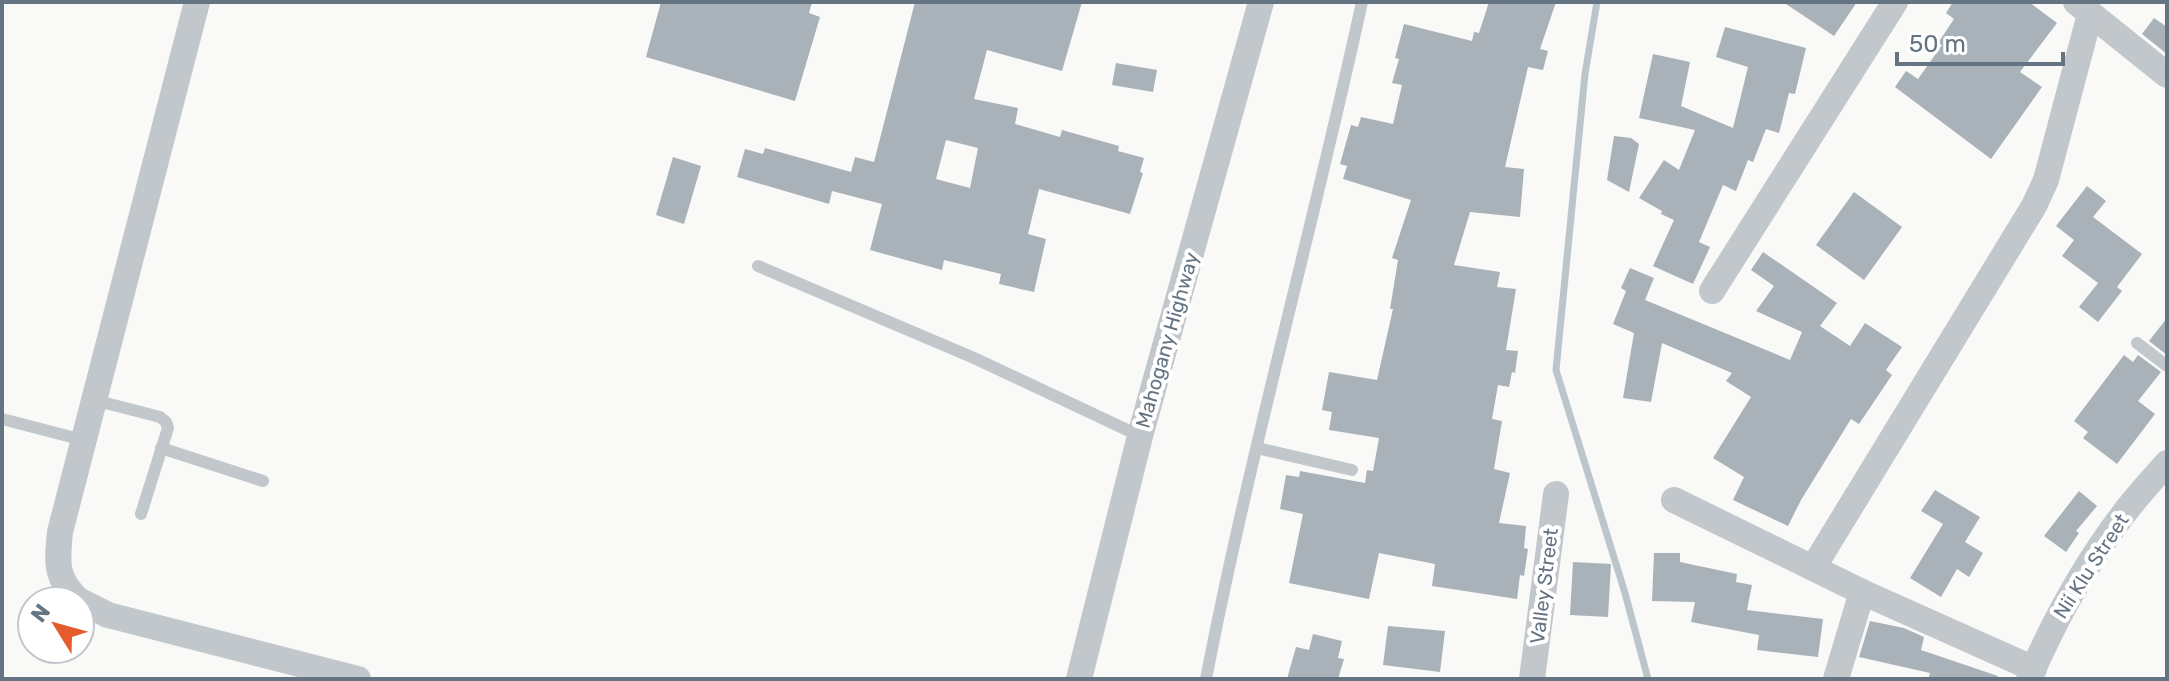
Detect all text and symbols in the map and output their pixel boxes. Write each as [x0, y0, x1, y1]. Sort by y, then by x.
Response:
scale bar [1897, 16, 2063, 66]
text: 50 m [1909, 30, 1966, 58]
street label: Mahogany Highway [1130, 249, 1204, 431]
street label: Nii Klu Street [2048, 509, 2134, 623]
street label: Valley Street [1525, 526, 1563, 645]
north arrow [16, 585, 96, 665]
text: N [25, 599, 56, 628]

